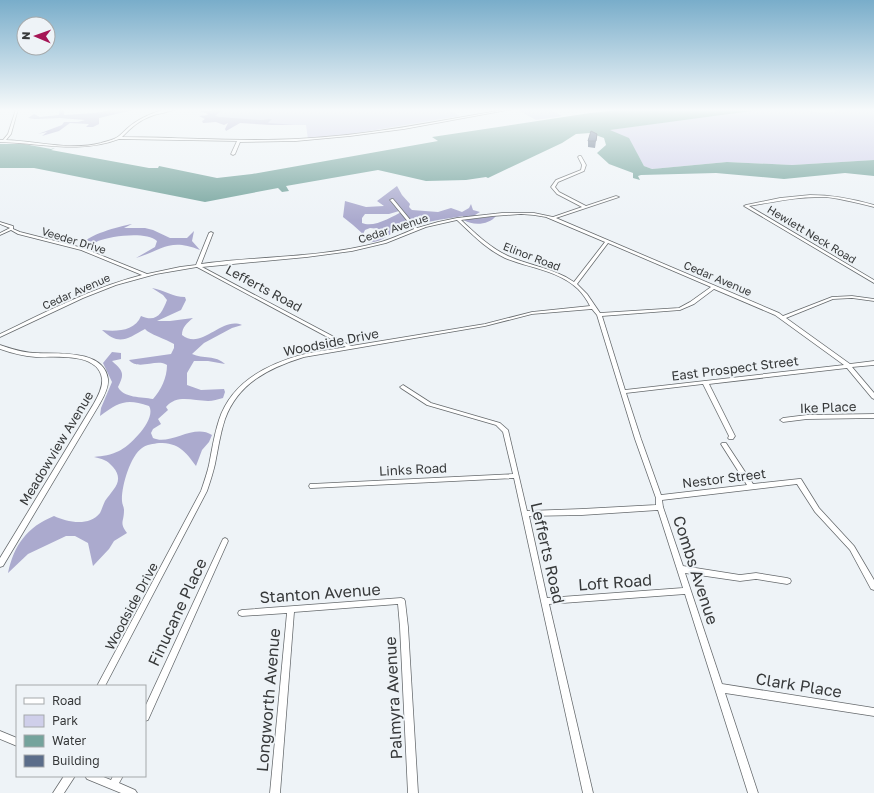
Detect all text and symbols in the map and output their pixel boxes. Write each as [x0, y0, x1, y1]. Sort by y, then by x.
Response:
north arrow [16, 16, 56, 56]
text: N [19, 31, 32, 40]
street label: Hewlett Neck Road [765, 202, 859, 266]
street label: Cedar Avenue [356, 211, 430, 245]
street label: Veeder Drive [40, 224, 108, 256]
street label: Elinor Road [501, 239, 563, 273]
street label: Cedar Avenue [682, 258, 754, 298]
street label: Lefferts Road [223, 261, 305, 315]
street label: Cedar Avenue [40, 270, 112, 312]
street label: Woodside Drive [282, 325, 380, 359]
street label: East Prospect Street [670, 352, 800, 384]
street label: Meadowview Avenue [16, 388, 96, 508]
street label: Ike Place [799, 398, 857, 416]
street label: Links Road [379, 459, 447, 479]
street label: Nestor Street [681, 465, 767, 491]
street label: Lefferts Road [527, 500, 569, 606]
street label: Combs Avenue [669, 513, 723, 627]
street label: Finucane Place [143, 555, 211, 669]
street label: Woodside Drive [101, 559, 161, 653]
street label: Loft Road [577, 569, 653, 595]
street label: Stanton Avenue [259, 579, 381, 607]
street label: Longworth Avenue [252, 627, 284, 773]
street label: Palmyra Avenue [380, 636, 406, 760]
street label: Clark Place [754, 668, 844, 702]
legend [16, 685, 146, 777]
text: Road [52, 693, 81, 708]
text: Park [52, 713, 78, 728]
text: Water [52, 733, 86, 748]
text: Building [52, 753, 100, 768]

